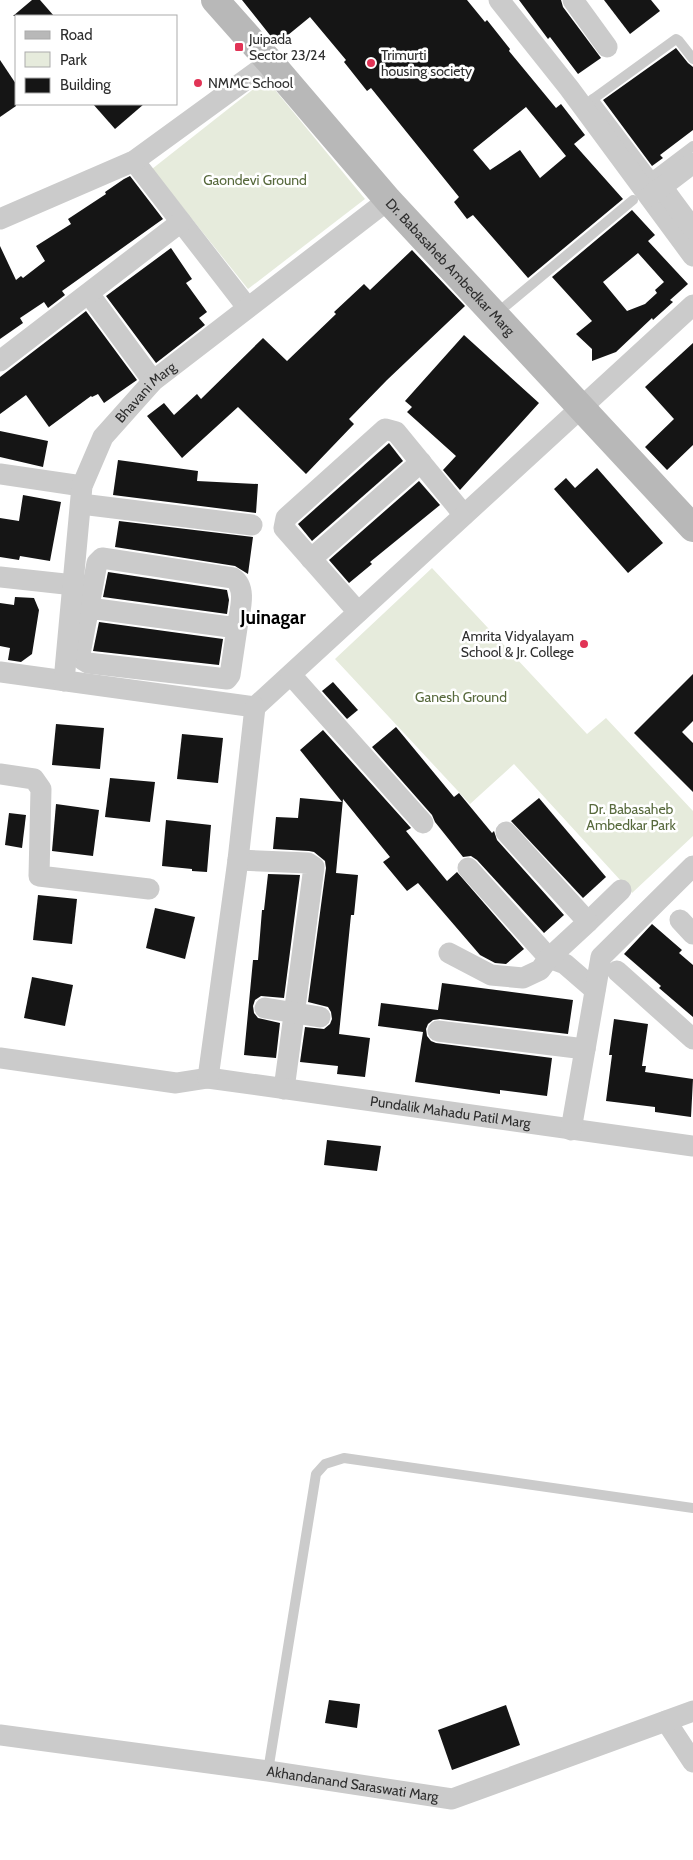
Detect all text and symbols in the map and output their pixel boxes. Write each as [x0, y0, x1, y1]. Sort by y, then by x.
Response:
legend [15, 15, 178, 105]
text: Road [60, 26, 93, 44]
place label: Juipada Sector 23/24 [248, 30, 326, 64]
marker: Juipada Sector 23/24 [233, 41, 245, 53]
place label: Trimurti housing society [381, 46, 472, 80]
text: Park [60, 51, 87, 69]
marker: Trimurti housing society [365, 57, 377, 69]
place label: NMMC School [208, 74, 294, 92]
text: Building [60, 76, 111, 94]
marker: NMMC School [192, 77, 204, 89]
park label: Gaondevi Ground [203, 171, 307, 189]
street label: Dr. Babasaheb Ambedkar Marg [382, 194, 519, 340]
street label: Bhavani Marg [111, 357, 180, 426]
district label: Juinagar [239, 606, 306, 629]
place label: Amrita Vidyalayam School & Jr. College [461, 627, 574, 661]
marker: Amrita Vidyalayam School & Jr. College [578, 638, 590, 650]
park label: Ganesh Ground [415, 688, 507, 706]
park label: Dr. Babasaheb Ambedkar Park [586, 800, 676, 834]
street label: Pundalik Mahadu Patil Marg [369, 1092, 533, 1132]
street label: Akhandanand Saraswati Marg [265, 1762, 441, 1806]

